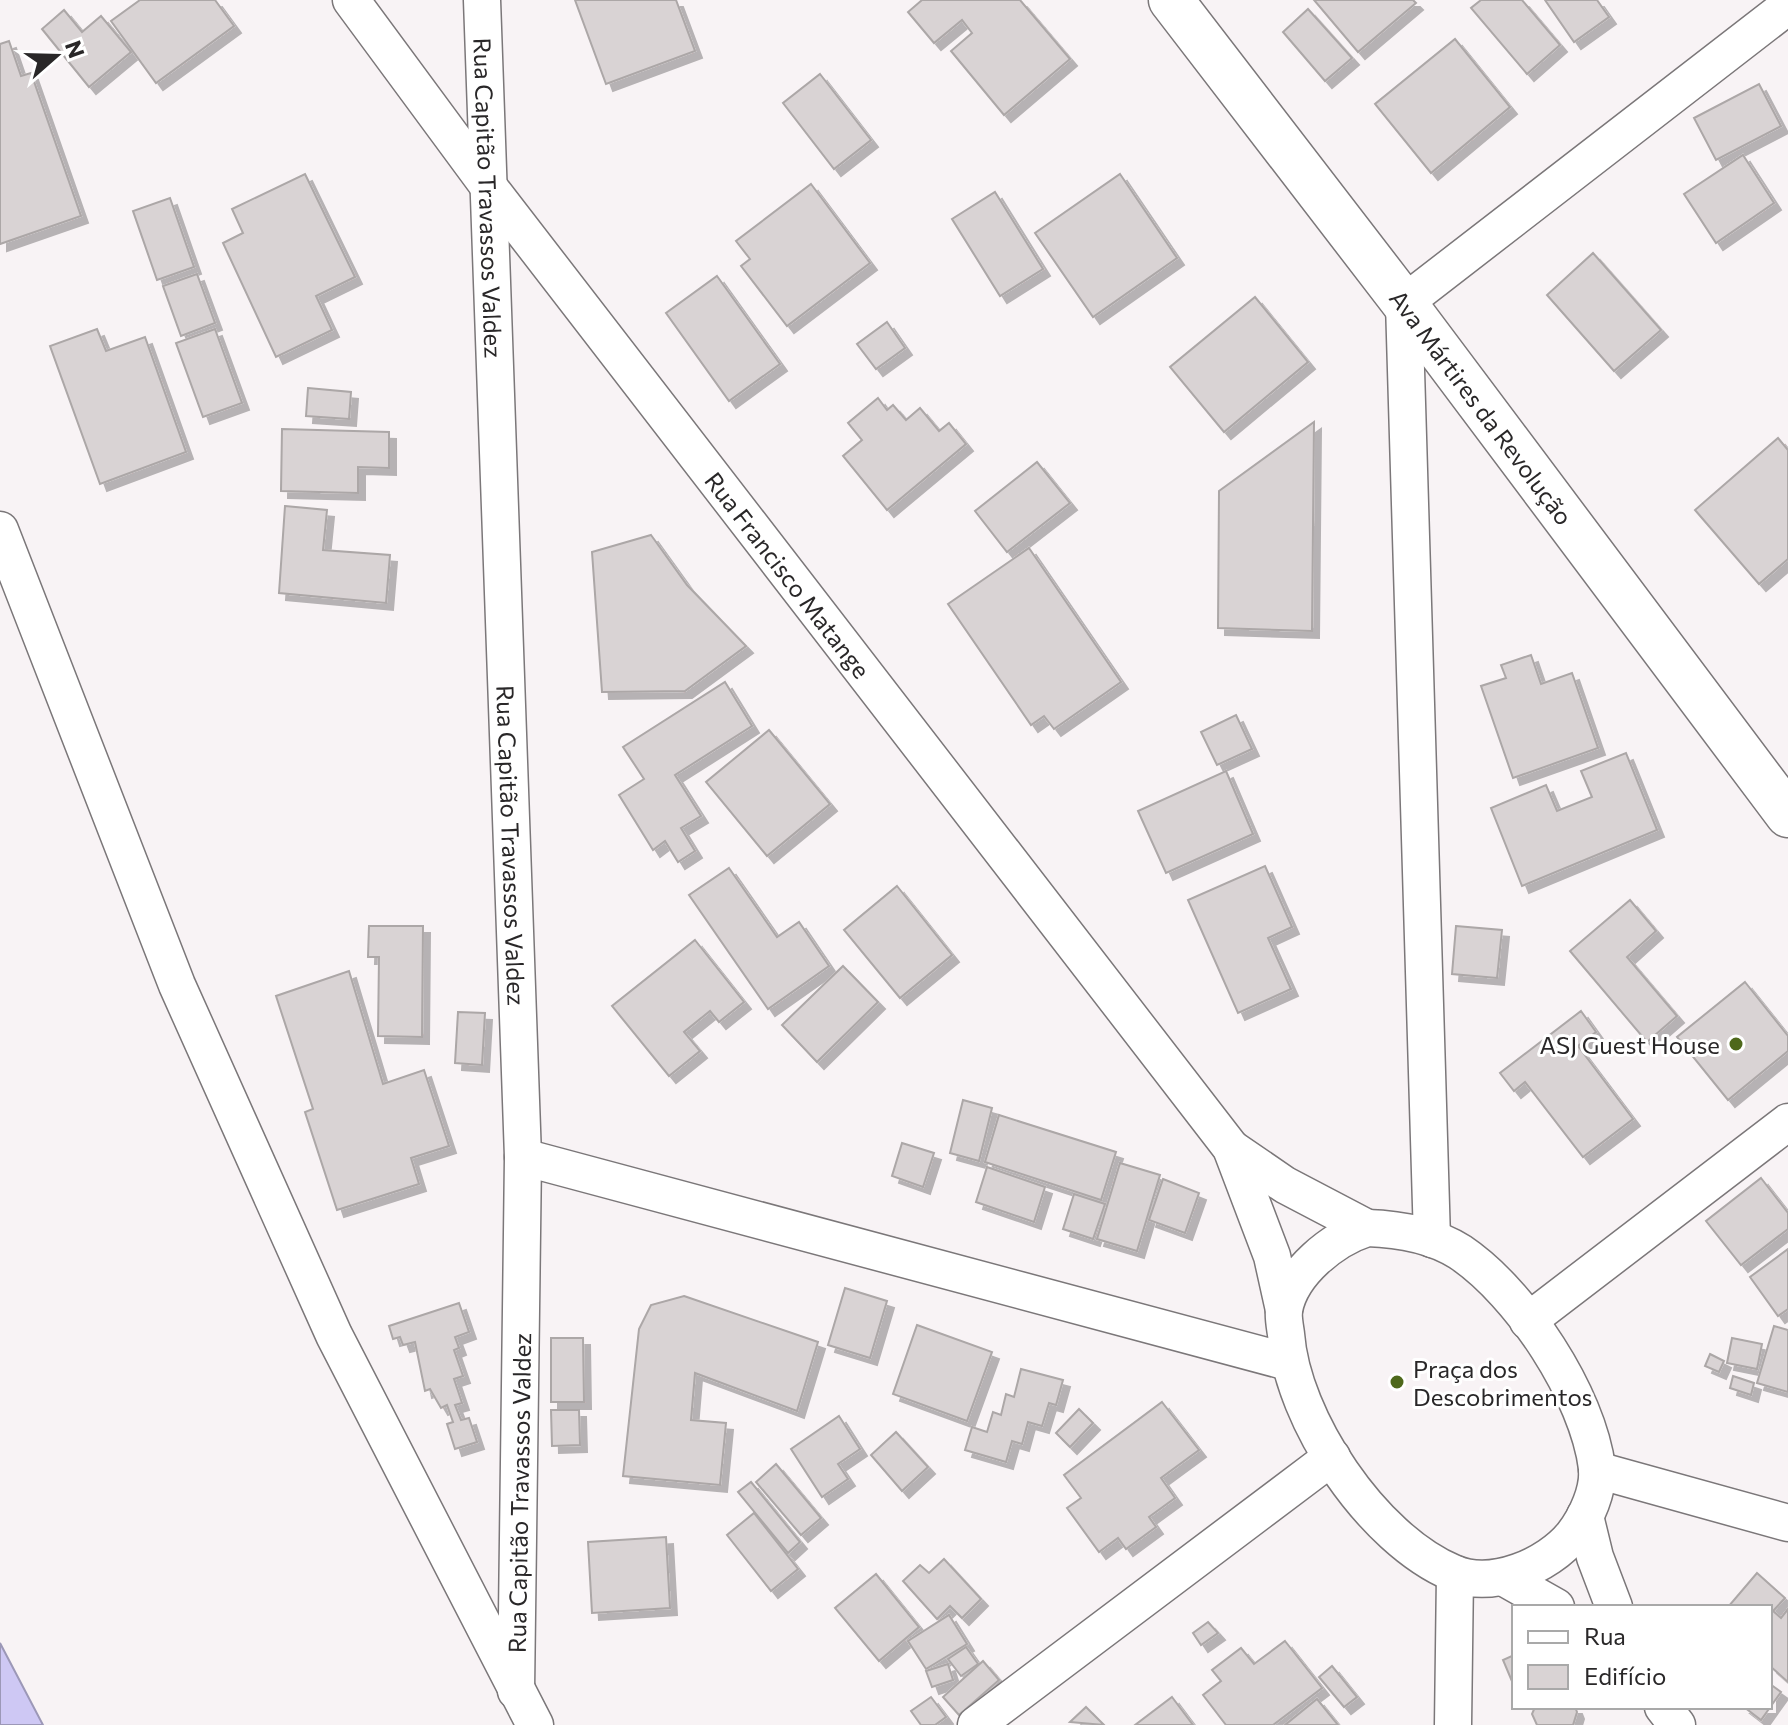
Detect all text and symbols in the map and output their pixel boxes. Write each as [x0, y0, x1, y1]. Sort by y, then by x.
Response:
north arrow [16, 16, 96, 96]
text: N [60, 37, 91, 61]
street label: Rua Capitão Travassos Valdez [469, 37, 509, 359]
street label: Ava Mártires da Revolução [1384, 284, 1579, 530]
street label: Rua Francisco Matange [700, 466, 877, 683]
street label: Rua Capitão Travassos Valdez [492, 685, 532, 1006]
place label: ASJ Guest House [1540, 1030, 1720, 1059]
marker: ASJ Guest House [1727, 1035, 1745, 1053]
street label: Rua Capitão Travassos Valdez [502, 1332, 536, 1653]
place label: Praça dos Descobrimentos [1413, 1354, 1592, 1411]
marker: Praça dos Descobrimentos [1388, 1373, 1406, 1391]
legend [1512, 1605, 1772, 1709]
text: Rua [1584, 1621, 1626, 1650]
text: Edifício [1584, 1661, 1666, 1690]

